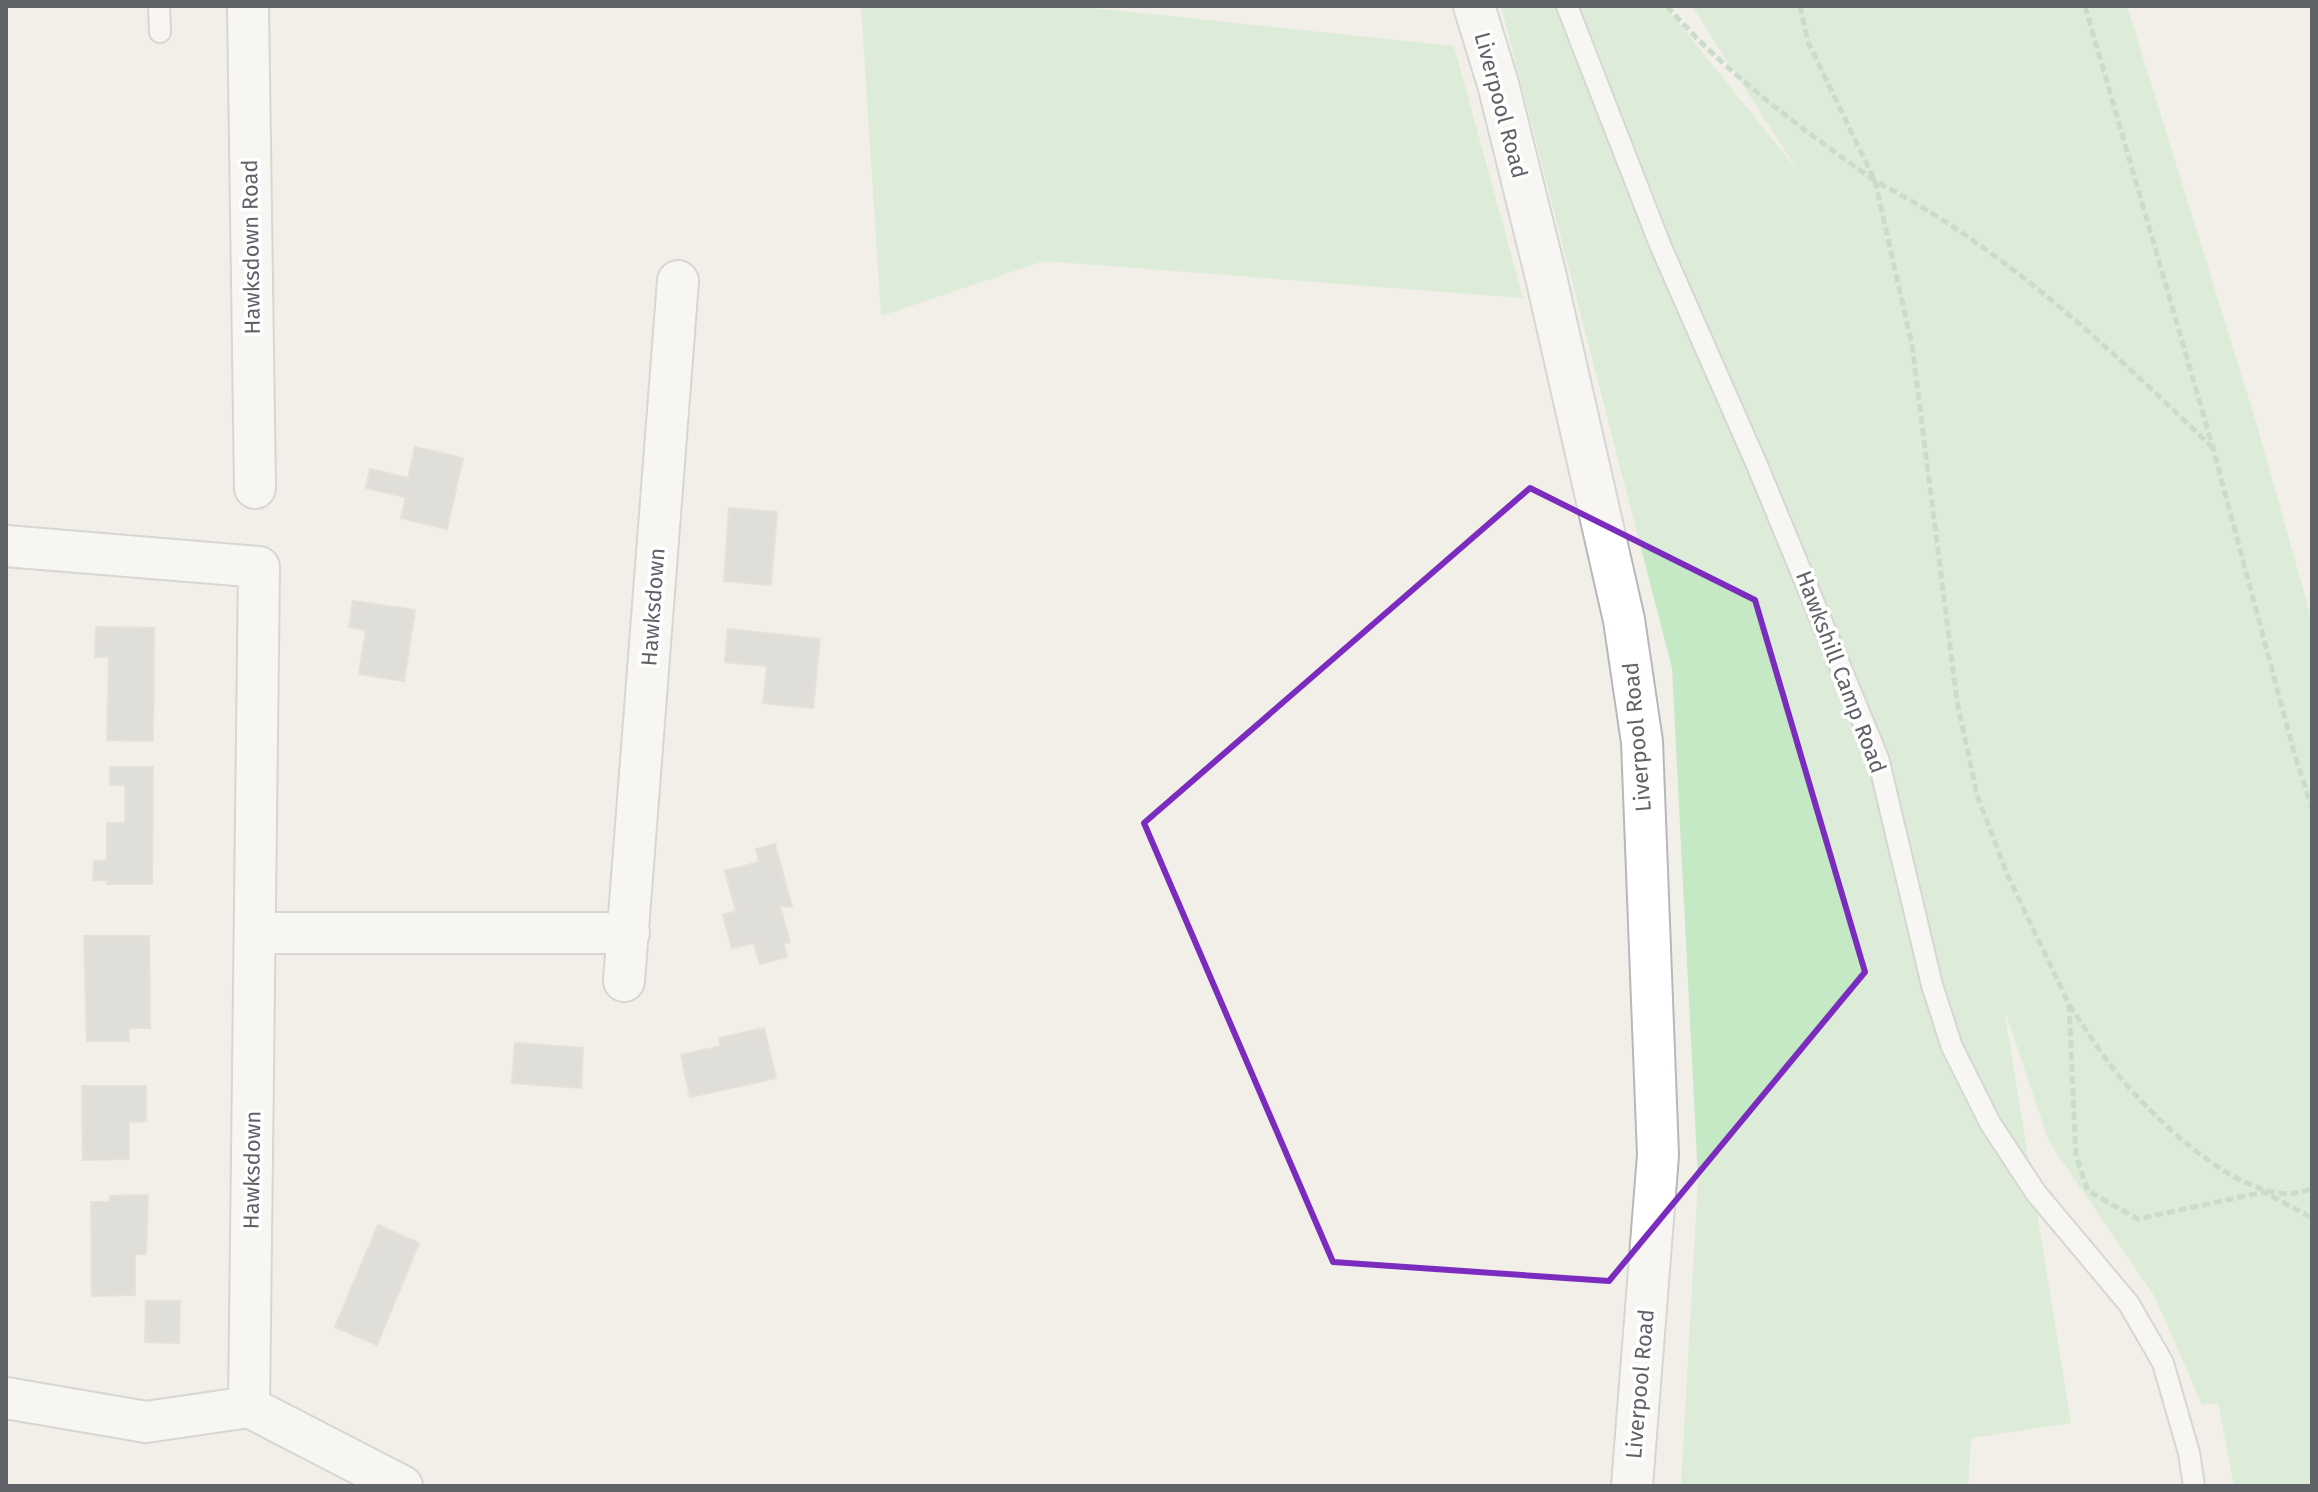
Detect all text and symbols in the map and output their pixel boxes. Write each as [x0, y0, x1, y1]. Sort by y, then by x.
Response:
street label: Liverpool Road [1469, 29, 1533, 181]
street label: Hawksdown Road [236, 159, 266, 335]
street label: Hawksdown [635, 547, 671, 667]
street label: Hawkshill Camp Road [1790, 567, 1892, 777]
street label: Liverpool Road [1617, 661, 1657, 813]
street label: Hawksdown [237, 1110, 267, 1230]
street label: Liverpool Road [1620, 1308, 1660, 1460]

